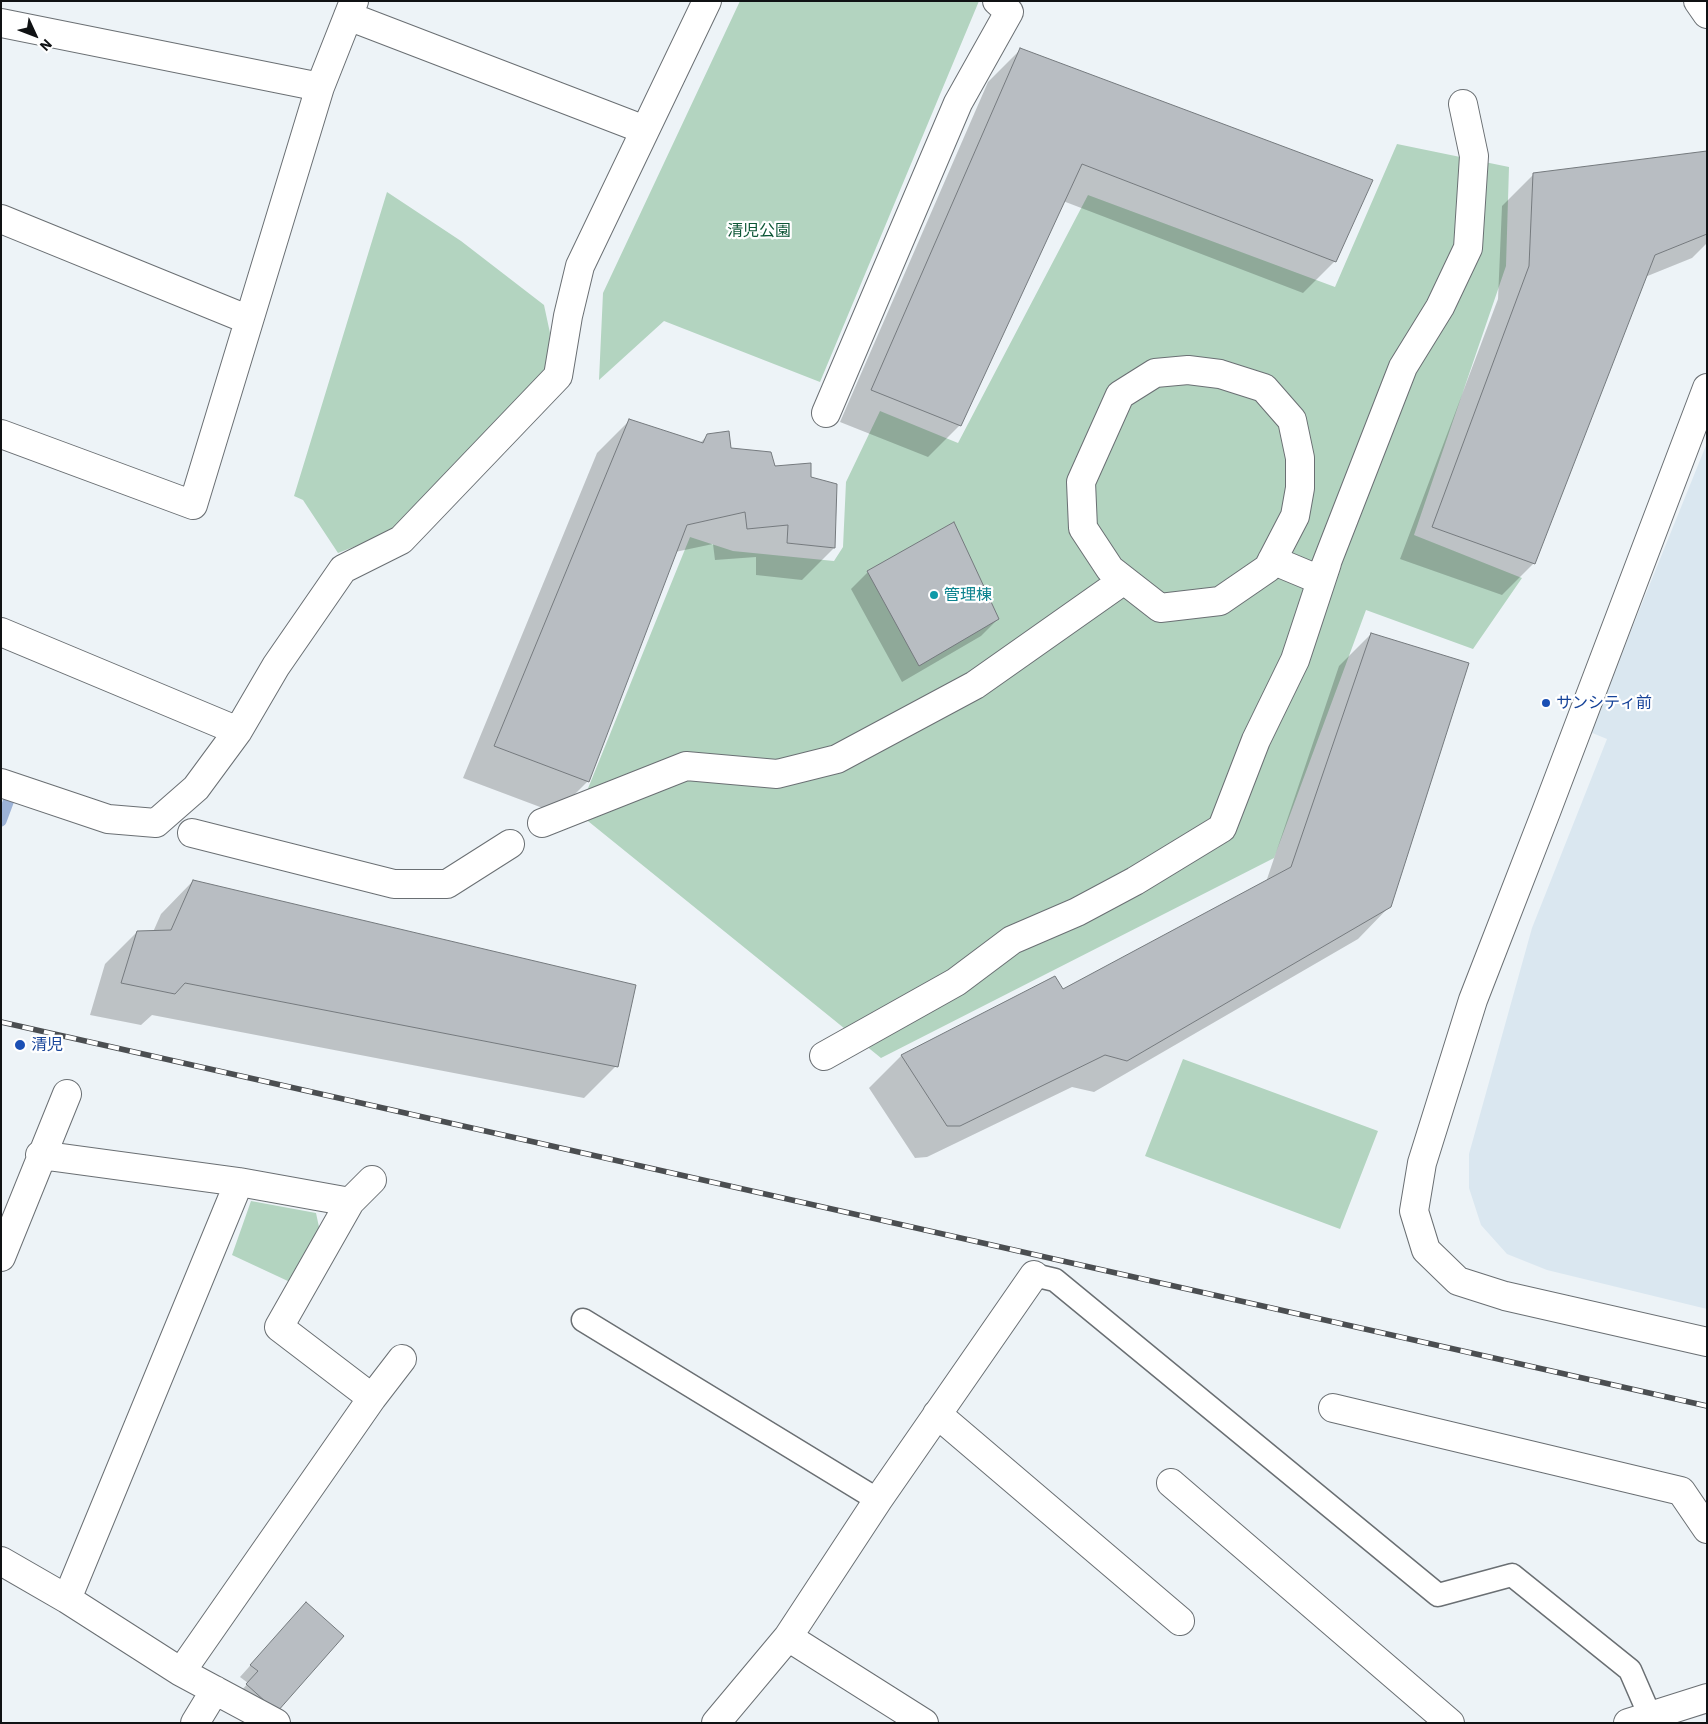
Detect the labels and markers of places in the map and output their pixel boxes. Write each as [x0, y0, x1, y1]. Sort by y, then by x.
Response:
place label: 管理棟 [944, 585, 992, 605]
marker: 管理棟 [928, 589, 940, 601]
place label: サンシティ前 [1556, 693, 1652, 713]
marker: サンシティ前 [1540, 697, 1552, 709]
place label: 清児 [31, 1035, 63, 1055]
marker: 清児 [13, 1038, 27, 1052]

